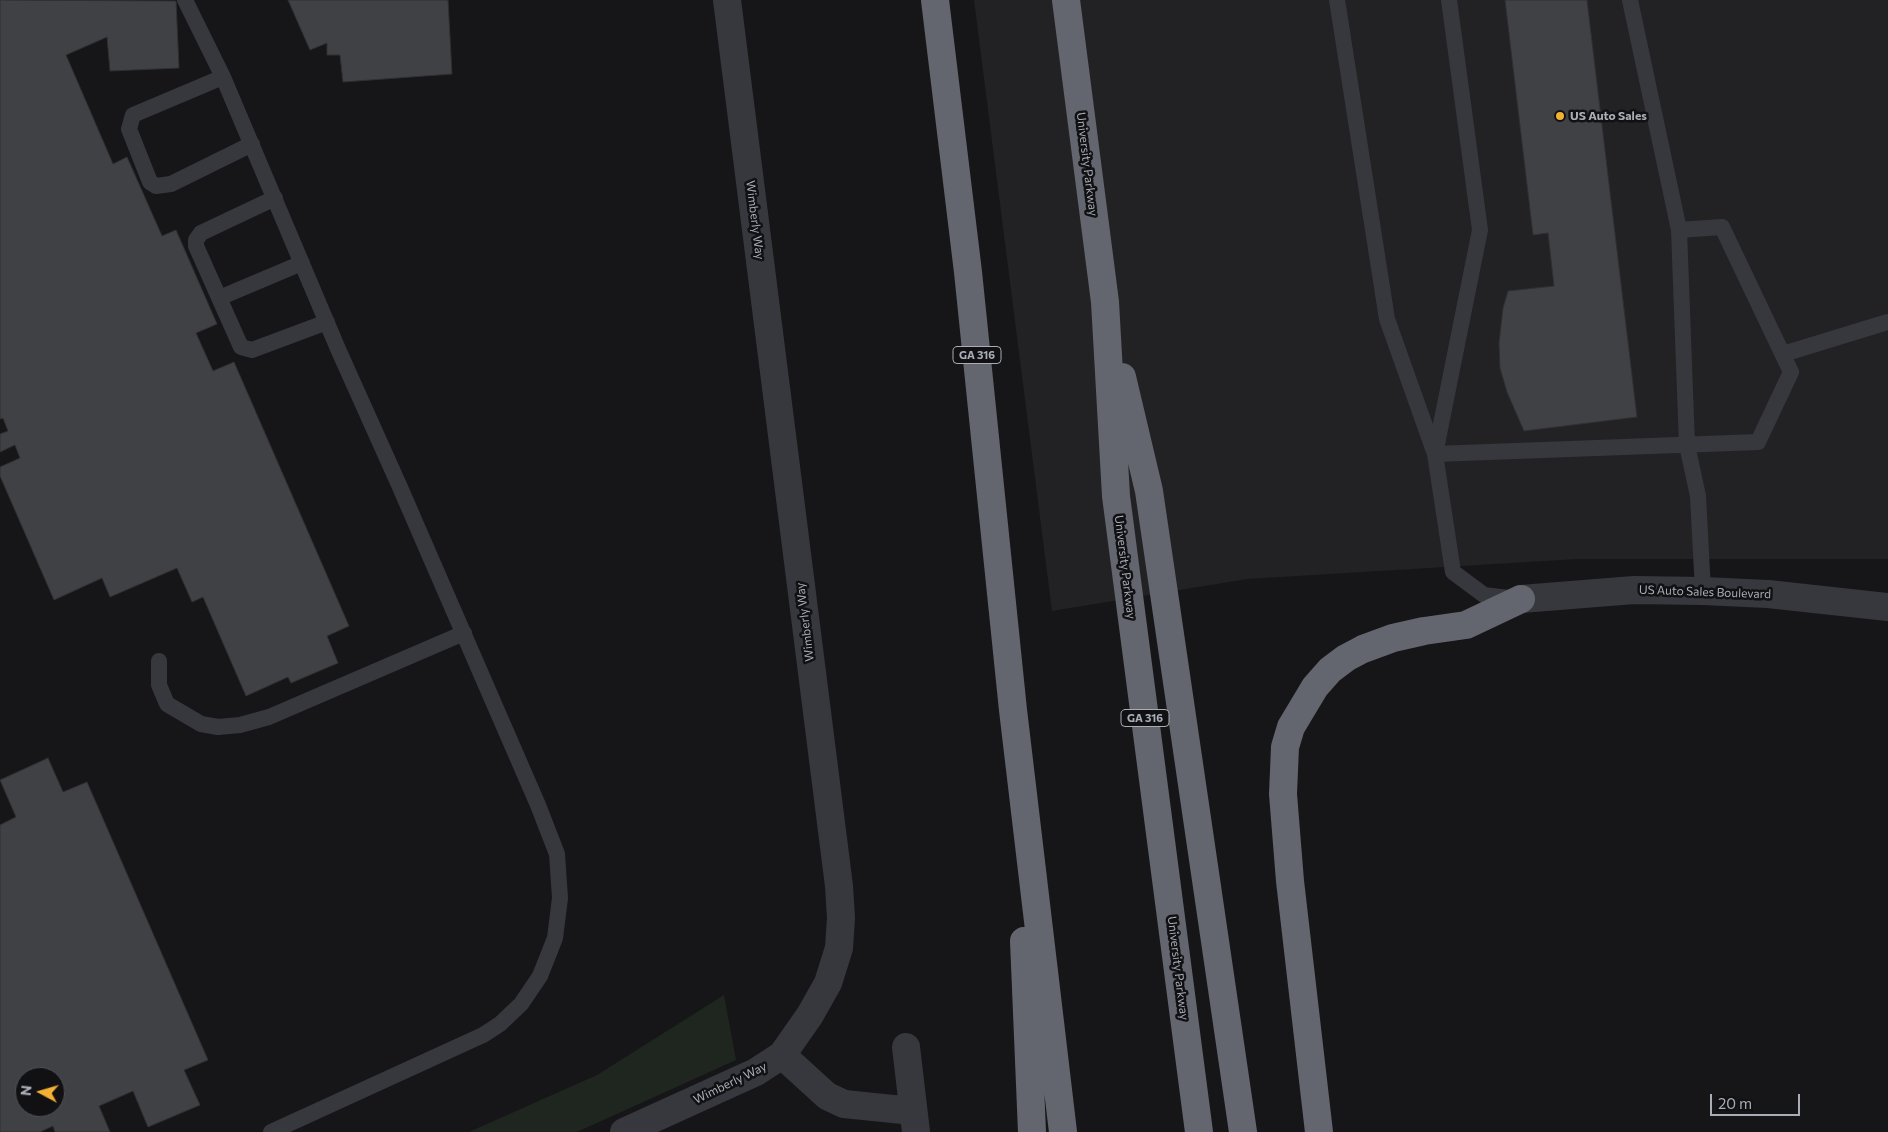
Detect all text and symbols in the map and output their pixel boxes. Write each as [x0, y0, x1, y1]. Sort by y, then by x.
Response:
place label: US Auto Sales [1570, 109, 1647, 123]
marker: US Auto Sales [1554, 110, 1566, 122]
street label: University Parkway [1073, 111, 1101, 217]
street label: Wimberly Way [743, 180, 767, 260]
road number: GA 316 [953, 346, 1001, 364]
street label: University Parkway [1111, 514, 1139, 620]
street label: Wimberly Way [793, 582, 817, 662]
street label: US Auto Sales Boulevard [1639, 582, 1771, 602]
road number: GA 316 [1121, 710, 1169, 726]
street label: University Parkway [1164, 915, 1192, 1021]
street label: Wimberly Way [691, 1059, 769, 1107]
north arrow [15, 1067, 65, 1117]
text: N [17, 1084, 35, 1097]
scale bar [1713, 1084, 1803, 1116]
text: 20 m [1718, 1094, 1752, 1112]

